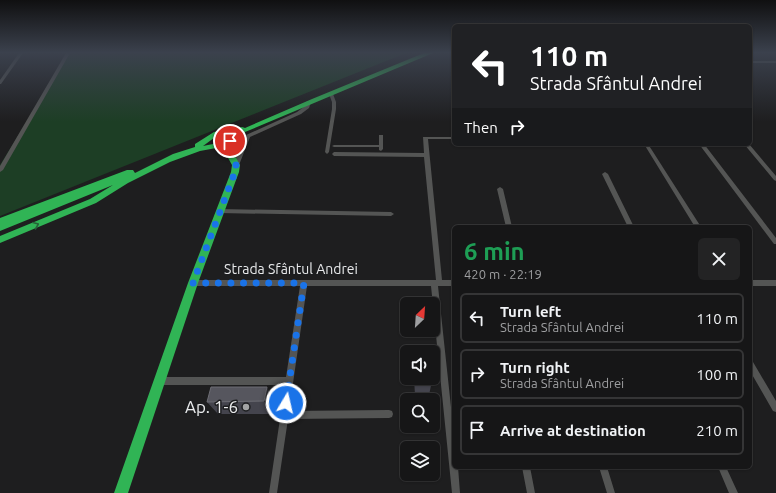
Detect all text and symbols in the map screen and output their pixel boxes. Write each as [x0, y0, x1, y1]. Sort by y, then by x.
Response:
icon: left [464, 40, 516, 92]
text: 110 m [530, 40, 608, 71]
text: Strada Sfântul Andrei [530, 73, 702, 93]
icon: right [506, 116, 528, 138]
text: Then [464, 119, 498, 136]
pin [213, 124, 247, 158]
icon: arrive [219, 130, 241, 152]
one-way arrow [32, 222, 40, 230]
text: 6 min [464, 238, 525, 265]
button: close [698, 238, 740, 280]
street label: Strada Sfântul Andrei [224, 261, 358, 277]
text: 420 m · 22:19 [464, 267, 542, 281]
north arrow [400, 297, 440, 337]
map controls [400, 297, 440, 481]
text: Turn left [500, 303, 561, 320]
icon: left [466, 307, 488, 329]
text: 110 m [696, 310, 738, 327]
text: Strada Sfântul Andrei [500, 320, 624, 334]
button: sound [400, 345, 440, 385]
text: Turn right [500, 359, 570, 376]
icon: right [466, 363, 488, 385]
text: 100 m [696, 366, 738, 383]
text: Strada Sfântul Andrei [500, 376, 624, 390]
position arrow [265, 382, 307, 424]
button: search [400, 393, 440, 433]
place label: Ap. 1-6 [185, 397, 238, 416]
marker: Ap. 1-6 [241, 402, 251, 412]
icon: arrive [466, 419, 488, 441]
text: Arrive at destination [500, 422, 646, 439]
text: 210 m [696, 422, 738, 439]
button: layers [400, 441, 440, 481]

